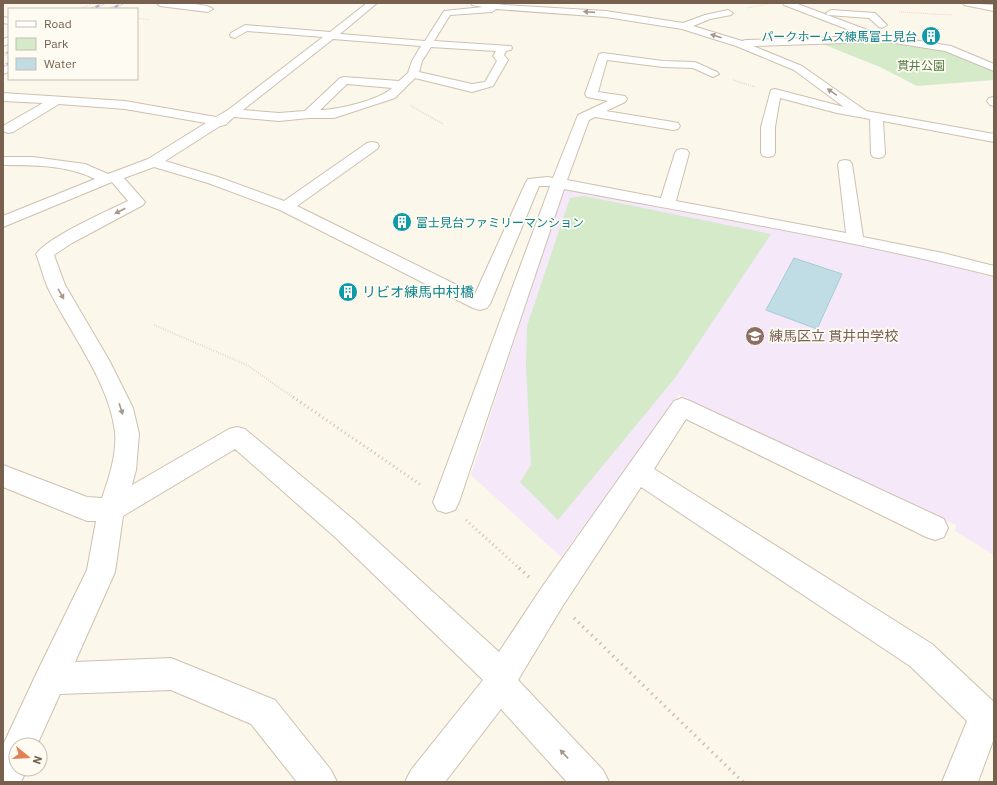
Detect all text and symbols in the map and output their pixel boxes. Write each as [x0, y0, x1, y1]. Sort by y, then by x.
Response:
legend [8, 8, 138, 80]
one-way arrow [583, 9, 595, 16]
text: Road [44, 16, 72, 31]
building icon: パークホームズ練馬富士見台 [920, 25, 942, 47]
place label: パークホームズ練馬富士見台 [761, 29, 917, 44]
one-way arrow [710, 33, 722, 39]
text: Park [44, 36, 69, 51]
text: Water [44, 56, 77, 71]
park label: 貫井公園 [897, 58, 945, 73]
one-way arrow [827, 88, 838, 96]
one-way arrow [114, 207, 126, 214]
building icon: 富士見台ファミリーマンション [391, 211, 413, 233]
place label: 富士見台ファミリーマンション [416, 215, 584, 230]
building icon: リビオ練馬中村橋 [337, 281, 359, 303]
place label: リビオ練馬中村橋 [362, 283, 474, 301]
one-way arrow [58, 288, 65, 300]
school or university icon: 練馬区立 貫井中学校 [744, 325, 766, 347]
place label: 練馬区立 貫井中学校 [769, 327, 898, 345]
one-way arrow [118, 404, 124, 416]
north arrow [8, 737, 48, 777]
one-way arrow [560, 748, 569, 759]
text: N [30, 754, 45, 766]

